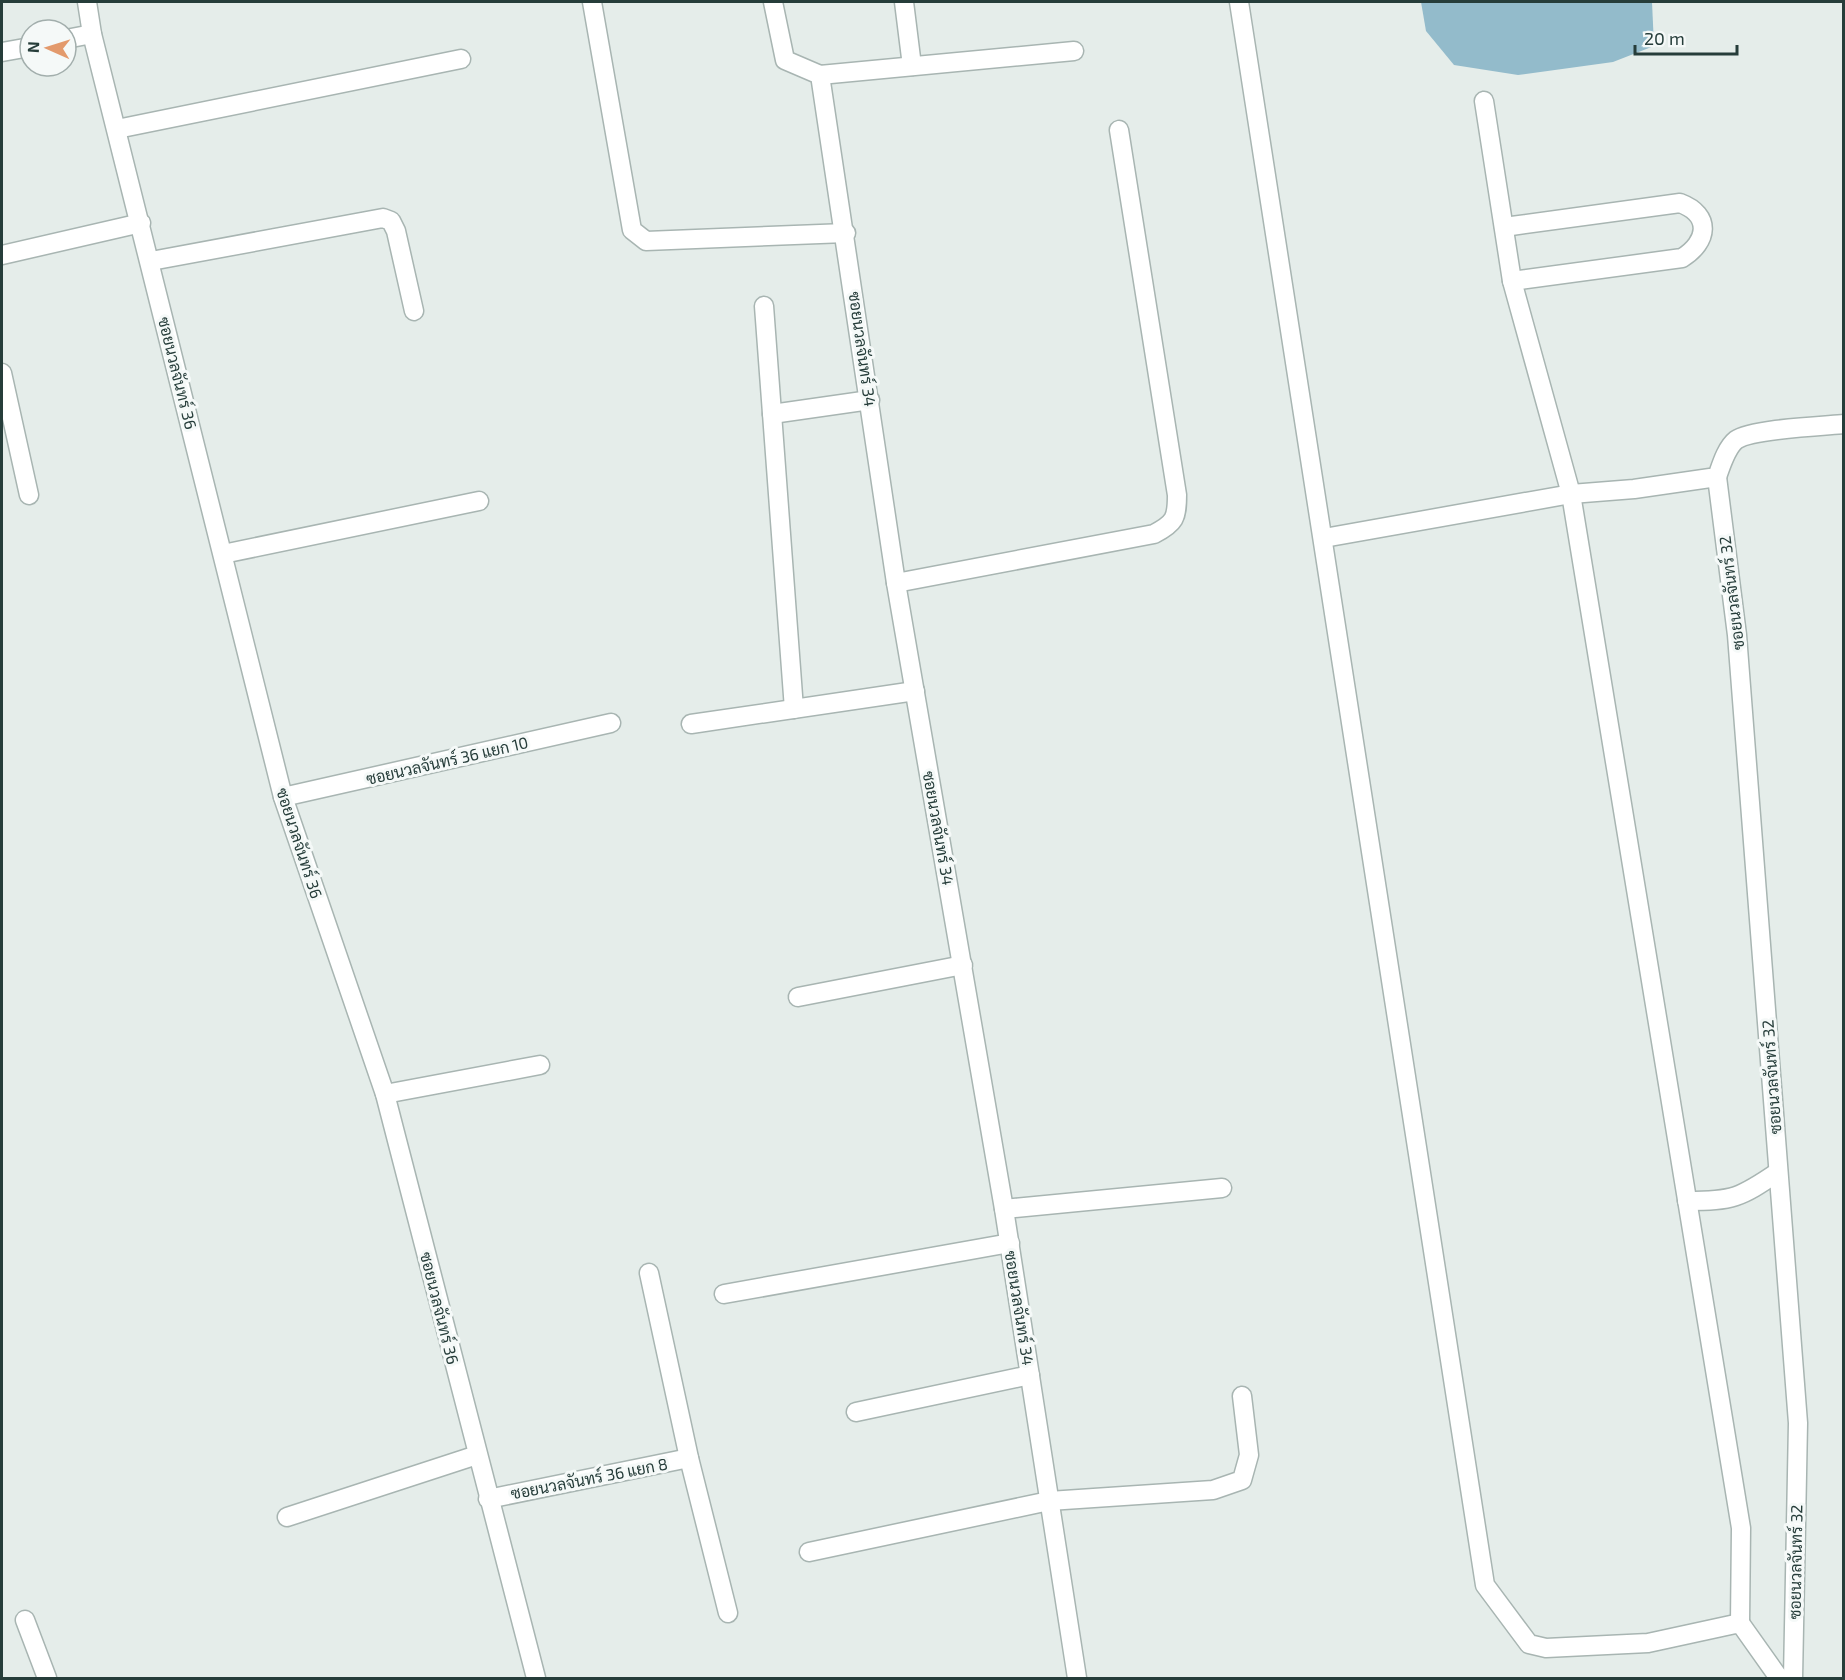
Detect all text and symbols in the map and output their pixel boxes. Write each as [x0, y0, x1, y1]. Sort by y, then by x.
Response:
north arrow [18, 18, 78, 78]
scale bar [1635, 18, 1737, 56]
text: 20 m [1644, 27, 1685, 49]
text: N [23, 41, 42, 53]
street label: ซอยนวลจันทร์ 34 [846, 290, 882, 408]
street label: ซอยนวลจันทร์ 36 [155, 314, 203, 431]
street label: ซอยนวลจันทร์ 32 [1713, 535, 1747, 651]
street label: ซอยนวลจันทร์ 36 แยก 10 [364, 730, 530, 788]
street label: ซอยนวลจันทร์ 34 [920, 769, 960, 887]
street label: ซอยนวลจันทร์ 36 [273, 785, 329, 901]
street label: ซอยนวลจันทร์ 32 [1756, 1019, 1784, 1135]
street label: ซอยนวลจันทร์ 36 [417, 1249, 465, 1366]
street label: ซอยนวลจันทร์ 34 [1002, 1249, 1040, 1367]
street label: ซอยนวลจันทร์ 36 แยก 8 [509, 1451, 669, 1503]
street label: ซอยนวลจันทร์ 32 [1782, 1504, 1806, 1620]

